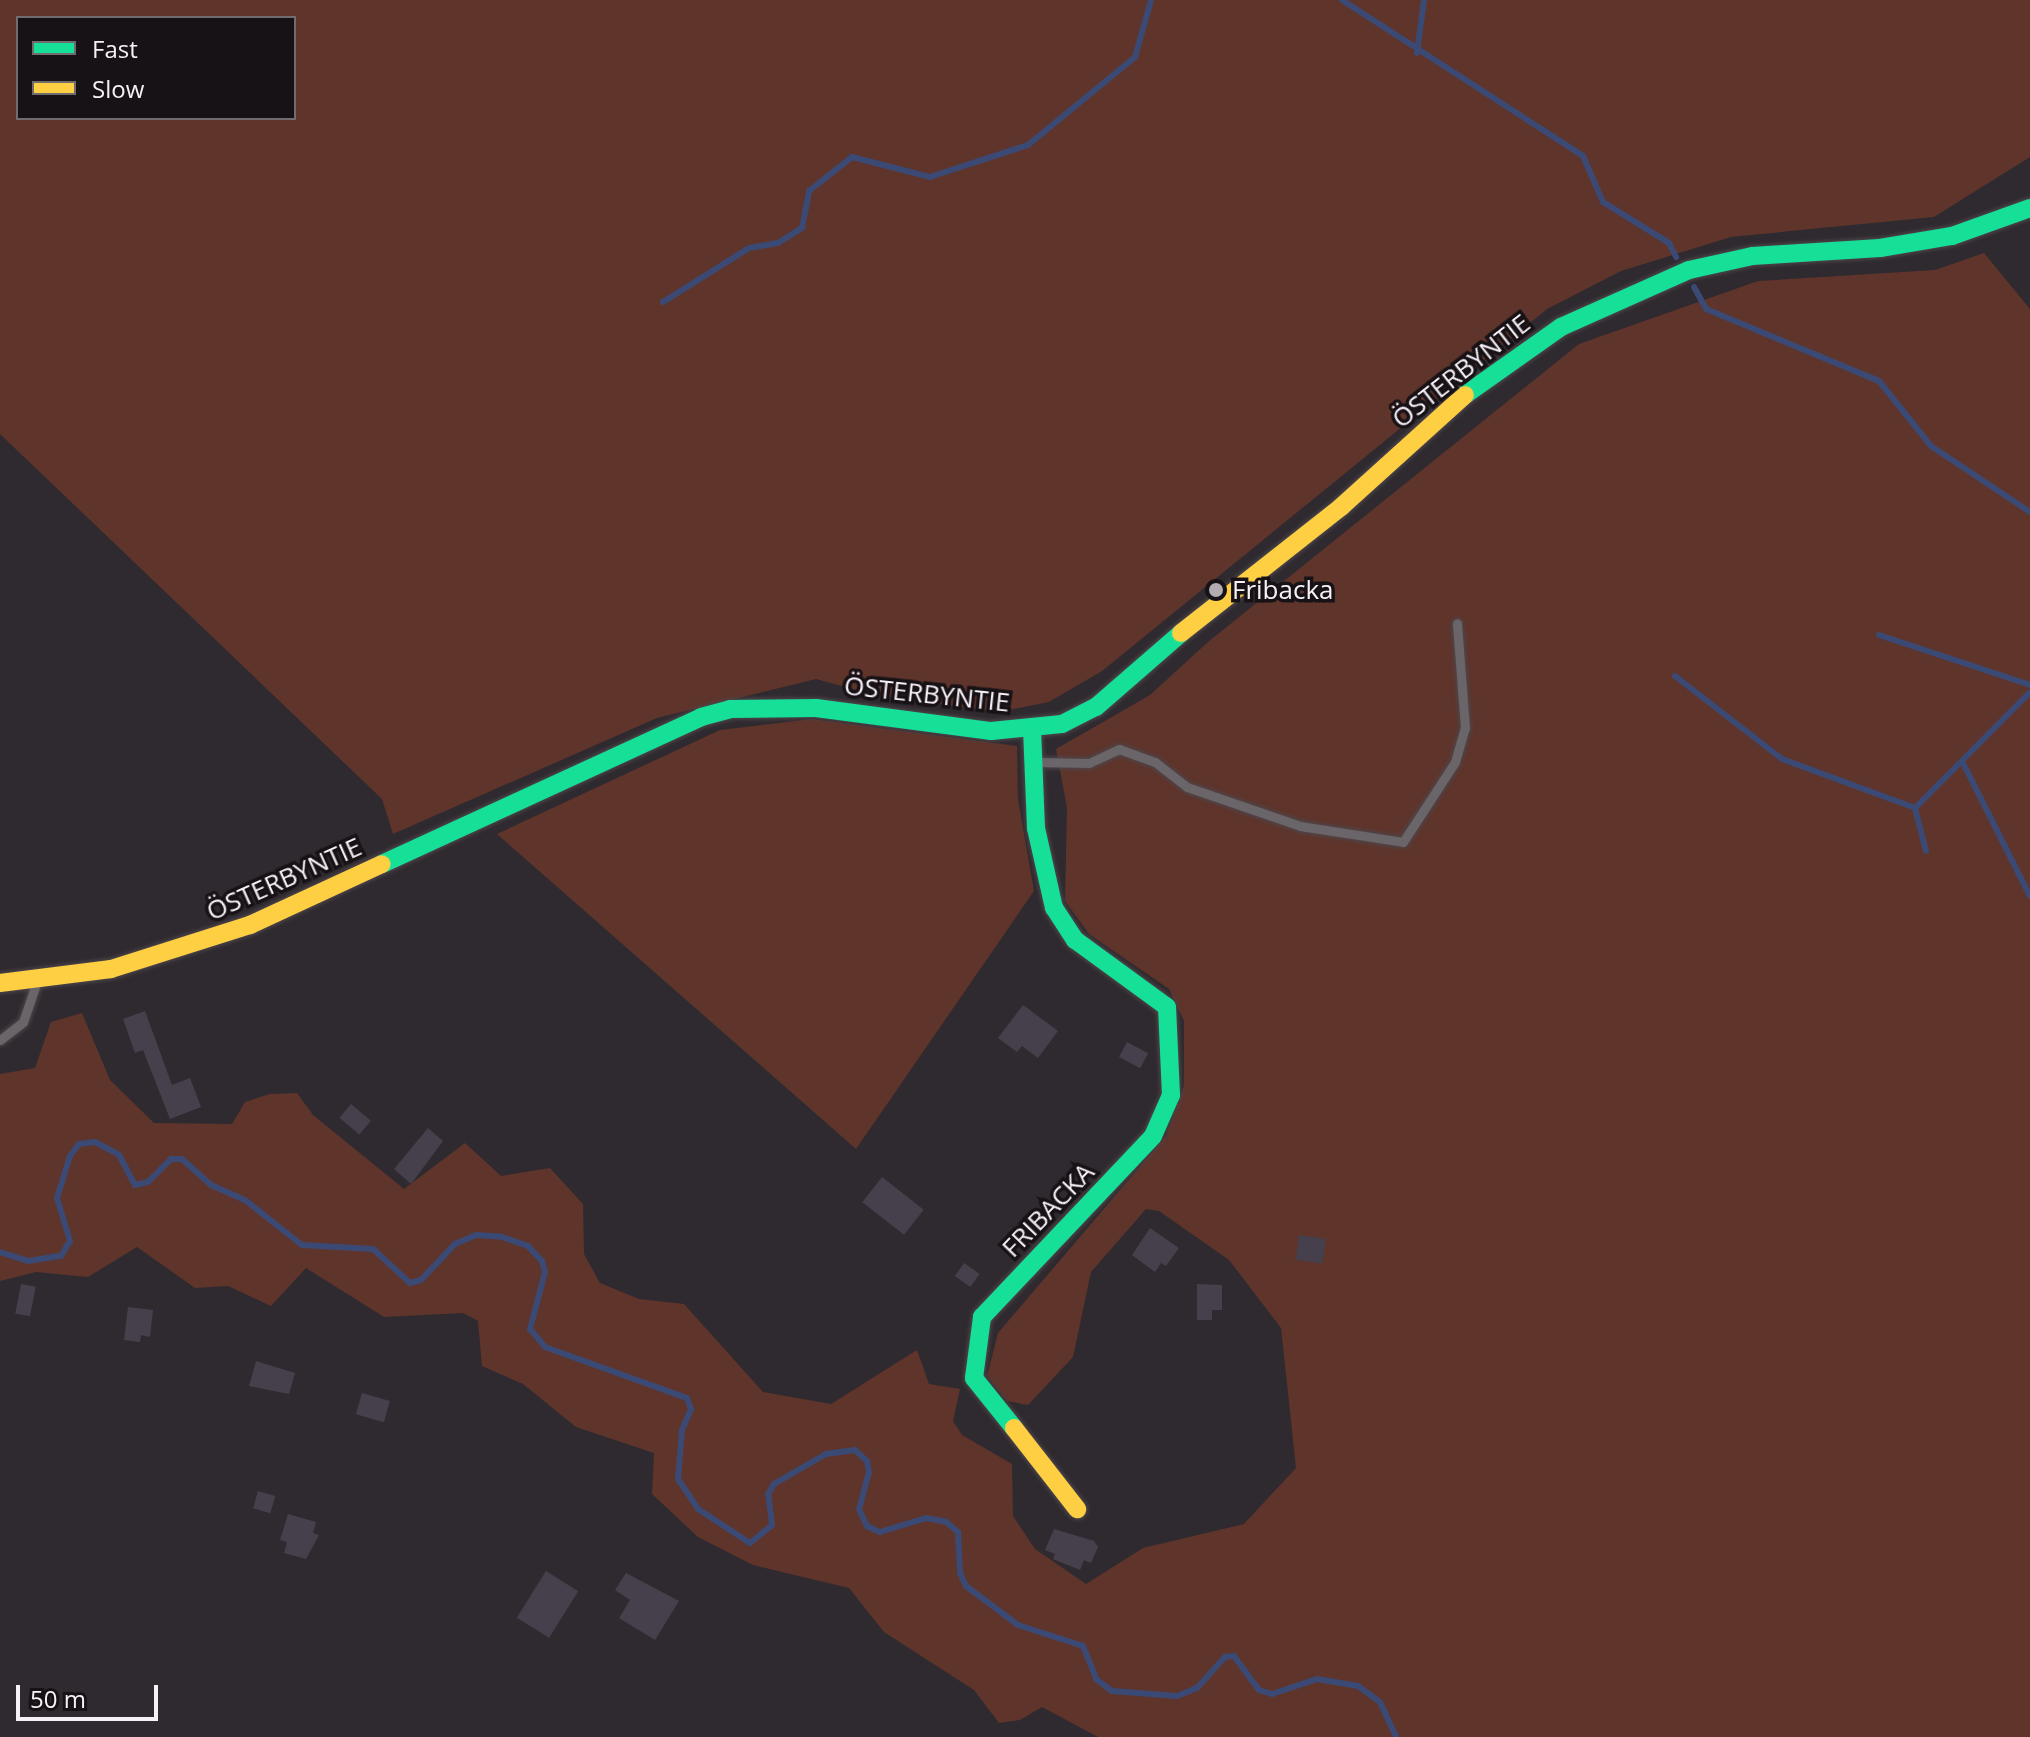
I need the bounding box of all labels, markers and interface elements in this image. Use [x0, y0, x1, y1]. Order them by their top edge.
legend [16, 16, 296, 120]
text: Fast [92, 32, 138, 65]
text: Slow [92, 72, 144, 105]
street label: ÖSTERBYNTIE [1386, 308, 1536, 434]
place label: Fribacka [1232, 574, 1334, 606]
marker: Fribacka [1207, 581, 1225, 599]
street label: ÖSTERBYNTIE [843, 670, 1011, 718]
street label: ÖSTERBYNTIE [202, 831, 366, 927]
street label: FRIBACKA [996, 1156, 1100, 1264]
scale bar [20, 1669, 162, 1719]
text: 50 m [30, 1682, 86, 1715]

